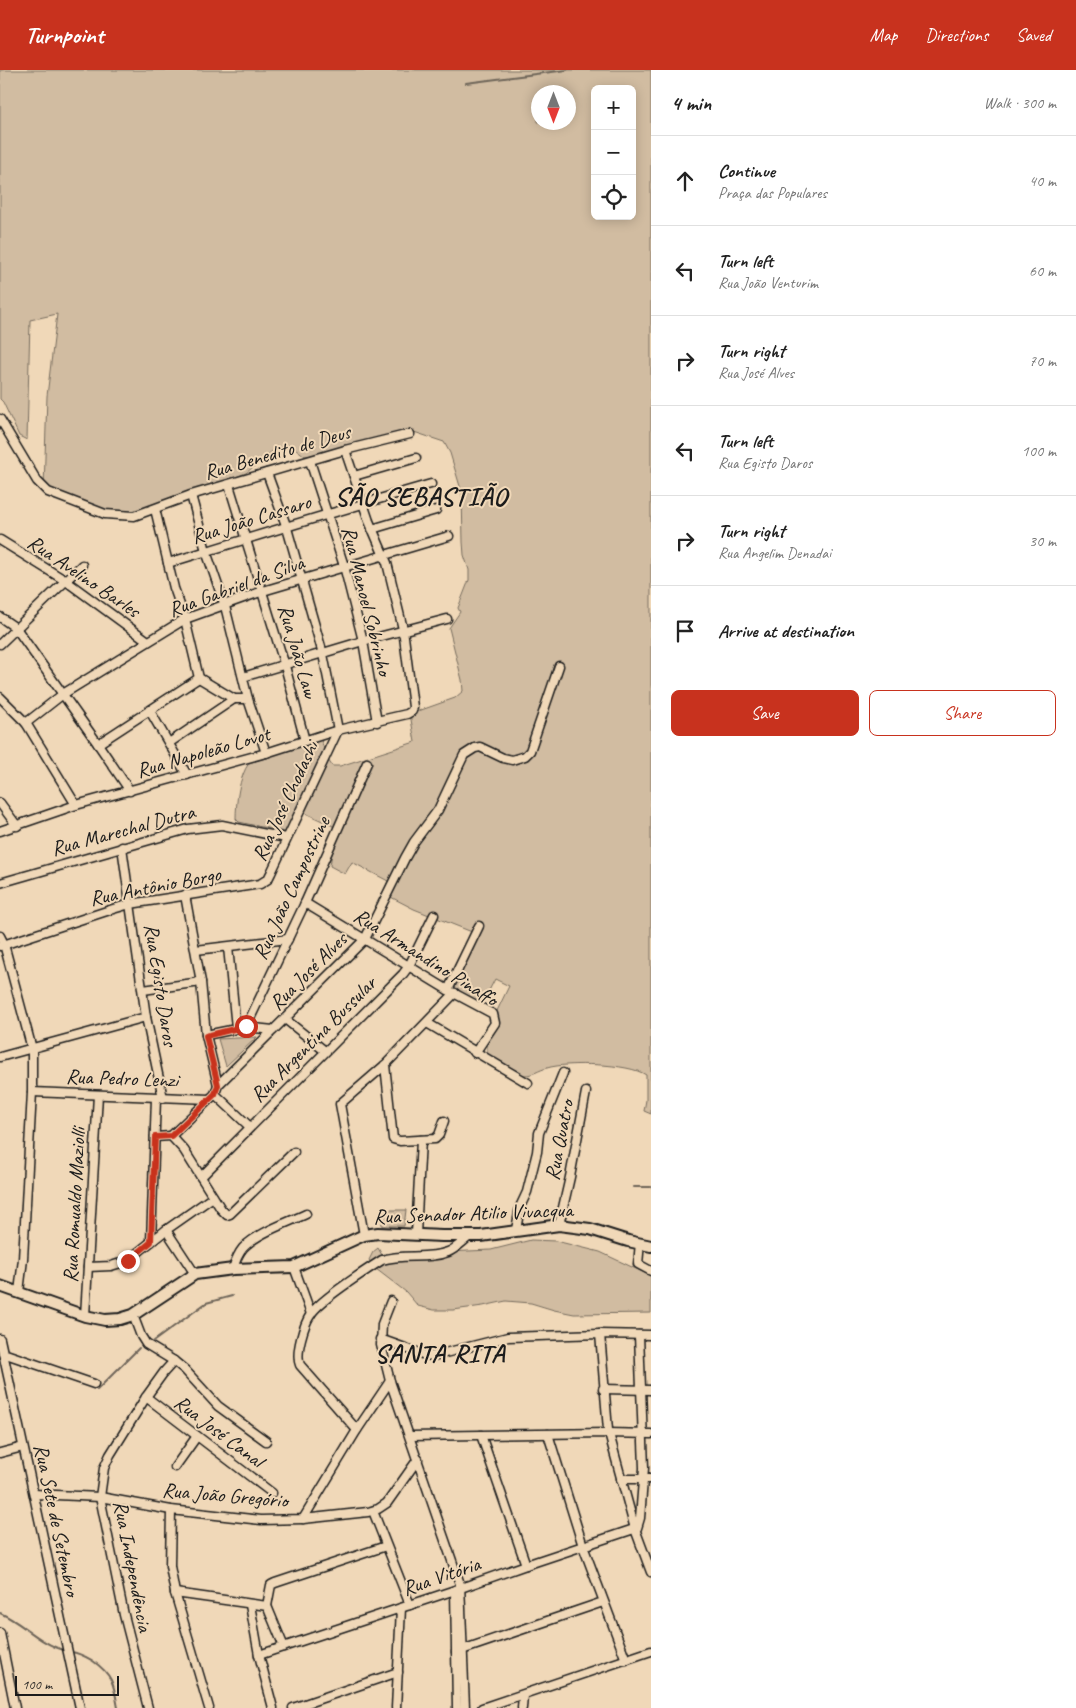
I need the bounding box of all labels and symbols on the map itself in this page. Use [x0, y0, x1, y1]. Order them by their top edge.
north arrow [531, 85, 576, 130]
street label: Rua Benedito de Deus [201, 418, 355, 485]
district label: SÃO SEBASTIÃO [335, 480, 510, 513]
street label: Rua João Cassaro [188, 488, 315, 550]
street label: Rua Manoel Sobrinho [336, 524, 399, 681]
street label: Rua Avelino Barles [23, 529, 147, 624]
street label: Rua Gabriel da Silva [165, 549, 309, 623]
street label: Rua João Law [272, 601, 324, 703]
street label: Rua Napoleão Lovot [133, 720, 275, 783]
street label: Rua José Chodashi [246, 734, 325, 865]
street label: Rua Marechal Dutra [48, 798, 199, 862]
street label: Rua João Campostrine [247, 811, 336, 964]
street label: Rua Antônio Borgo [87, 860, 224, 911]
street label: Rua Armandino Pinaffo [349, 902, 505, 1013]
street label: Rua Egisto Daros [138, 922, 184, 1050]
street label: Rua José Alves [264, 925, 354, 1015]
street label: Rua Argentina Bussular [244, 969, 383, 1108]
route start [235, 1015, 258, 1038]
street label: Rua Pedro Lenzi [65, 1063, 182, 1093]
street label: Rua Quatro [539, 1095, 580, 1182]
street label: Rua Romualdo Maziolli [57, 1124, 91, 1283]
street label: Rua Senador Atilio Vivacqua [373, 1196, 575, 1229]
route end [117, 1250, 140, 1273]
district label: SANTA RITA [375, 1337, 506, 1370]
street label: Rua José Canal [169, 1389, 272, 1475]
street label: Rua Sete de Setembro [28, 1442, 86, 1601]
street label: Rua João Gregório [161, 1477, 291, 1514]
street label: Rua Independência [108, 1498, 159, 1635]
street label: Rua Vitória [399, 1550, 485, 1601]
scale bar [15, 1673, 119, 1696]

